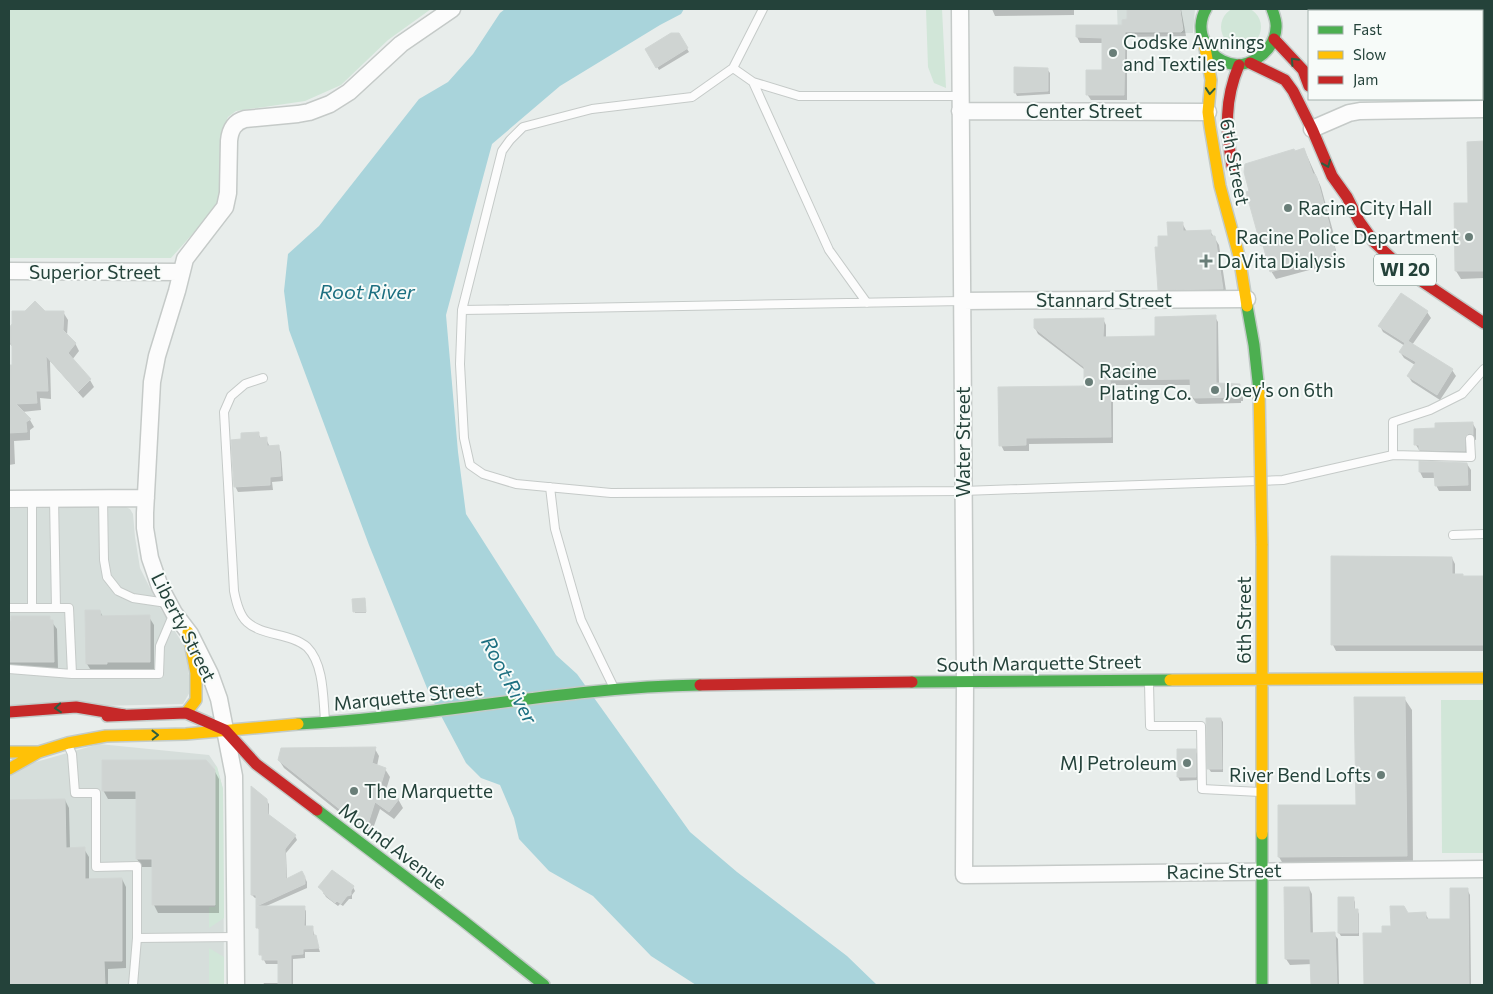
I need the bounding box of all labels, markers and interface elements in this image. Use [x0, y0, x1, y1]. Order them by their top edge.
legend [1308, 10, 1483, 100]
text: Fast [1353, 20, 1382, 38]
place label: Godske Awnings and Textiles [1123, 30, 1265, 75]
text: Slow [1353, 45, 1386, 63]
marker: Godske Awnings and Textiles [1107, 47, 1119, 59]
one-way arrow [1291, 58, 1300, 67]
text: Jam [1353, 70, 1378, 88]
one-way arrow [1205, 87, 1216, 95]
street label: Center Street [1026, 99, 1142, 122]
street label: 6th Street [1216, 117, 1255, 207]
one-way arrow [1321, 159, 1331, 168]
place label: Racine City Hall [1298, 196, 1432, 219]
marker: Racine City Hall [1282, 202, 1294, 214]
place label: Racine Police Department [1236, 225, 1459, 248]
marker: Racine Police Department [1463, 231, 1475, 243]
place label: DaVita Dialysis [1217, 249, 1346, 272]
marker: DaVita Dialysis [1199, 254, 1213, 268]
road number: WI 20 [1374, 254, 1436, 286]
street label: Superior Street [29, 260, 161, 283]
water label: Root River [319, 279, 416, 303]
street label: Stannard Street [1036, 288, 1172, 311]
place label: Racine Plating Co. [1099, 359, 1192, 404]
marker: Racine Plating Co. [1083, 376, 1095, 388]
place label: Joey's on 6th [1225, 378, 1334, 401]
marker: Joey's on 6th [1209, 384, 1221, 396]
street label: Water Street [951, 386, 974, 497]
street label: Liberty Street [147, 568, 222, 685]
street label: 6th Street [1232, 576, 1255, 664]
water label: Root River [477, 632, 543, 728]
street label: South Marquette Street [936, 649, 1142, 676]
street label: Marquette Street [332, 676, 484, 715]
one-way arrow [54, 703, 62, 714]
one-way arrow [151, 730, 159, 740]
place label: MJ Petroleum [1060, 751, 1177, 774]
marker: MJ Petroleum [1181, 757, 1193, 769]
place label: River Bend Lofts [1229, 763, 1371, 786]
marker: River Bend Lofts [1375, 769, 1387, 781]
place label: The Marquette [364, 779, 493, 802]
marker: The Marquette [348, 785, 360, 797]
street label: Mound Avenue [335, 798, 452, 894]
street label: Racine Street [1166, 858, 1282, 883]

